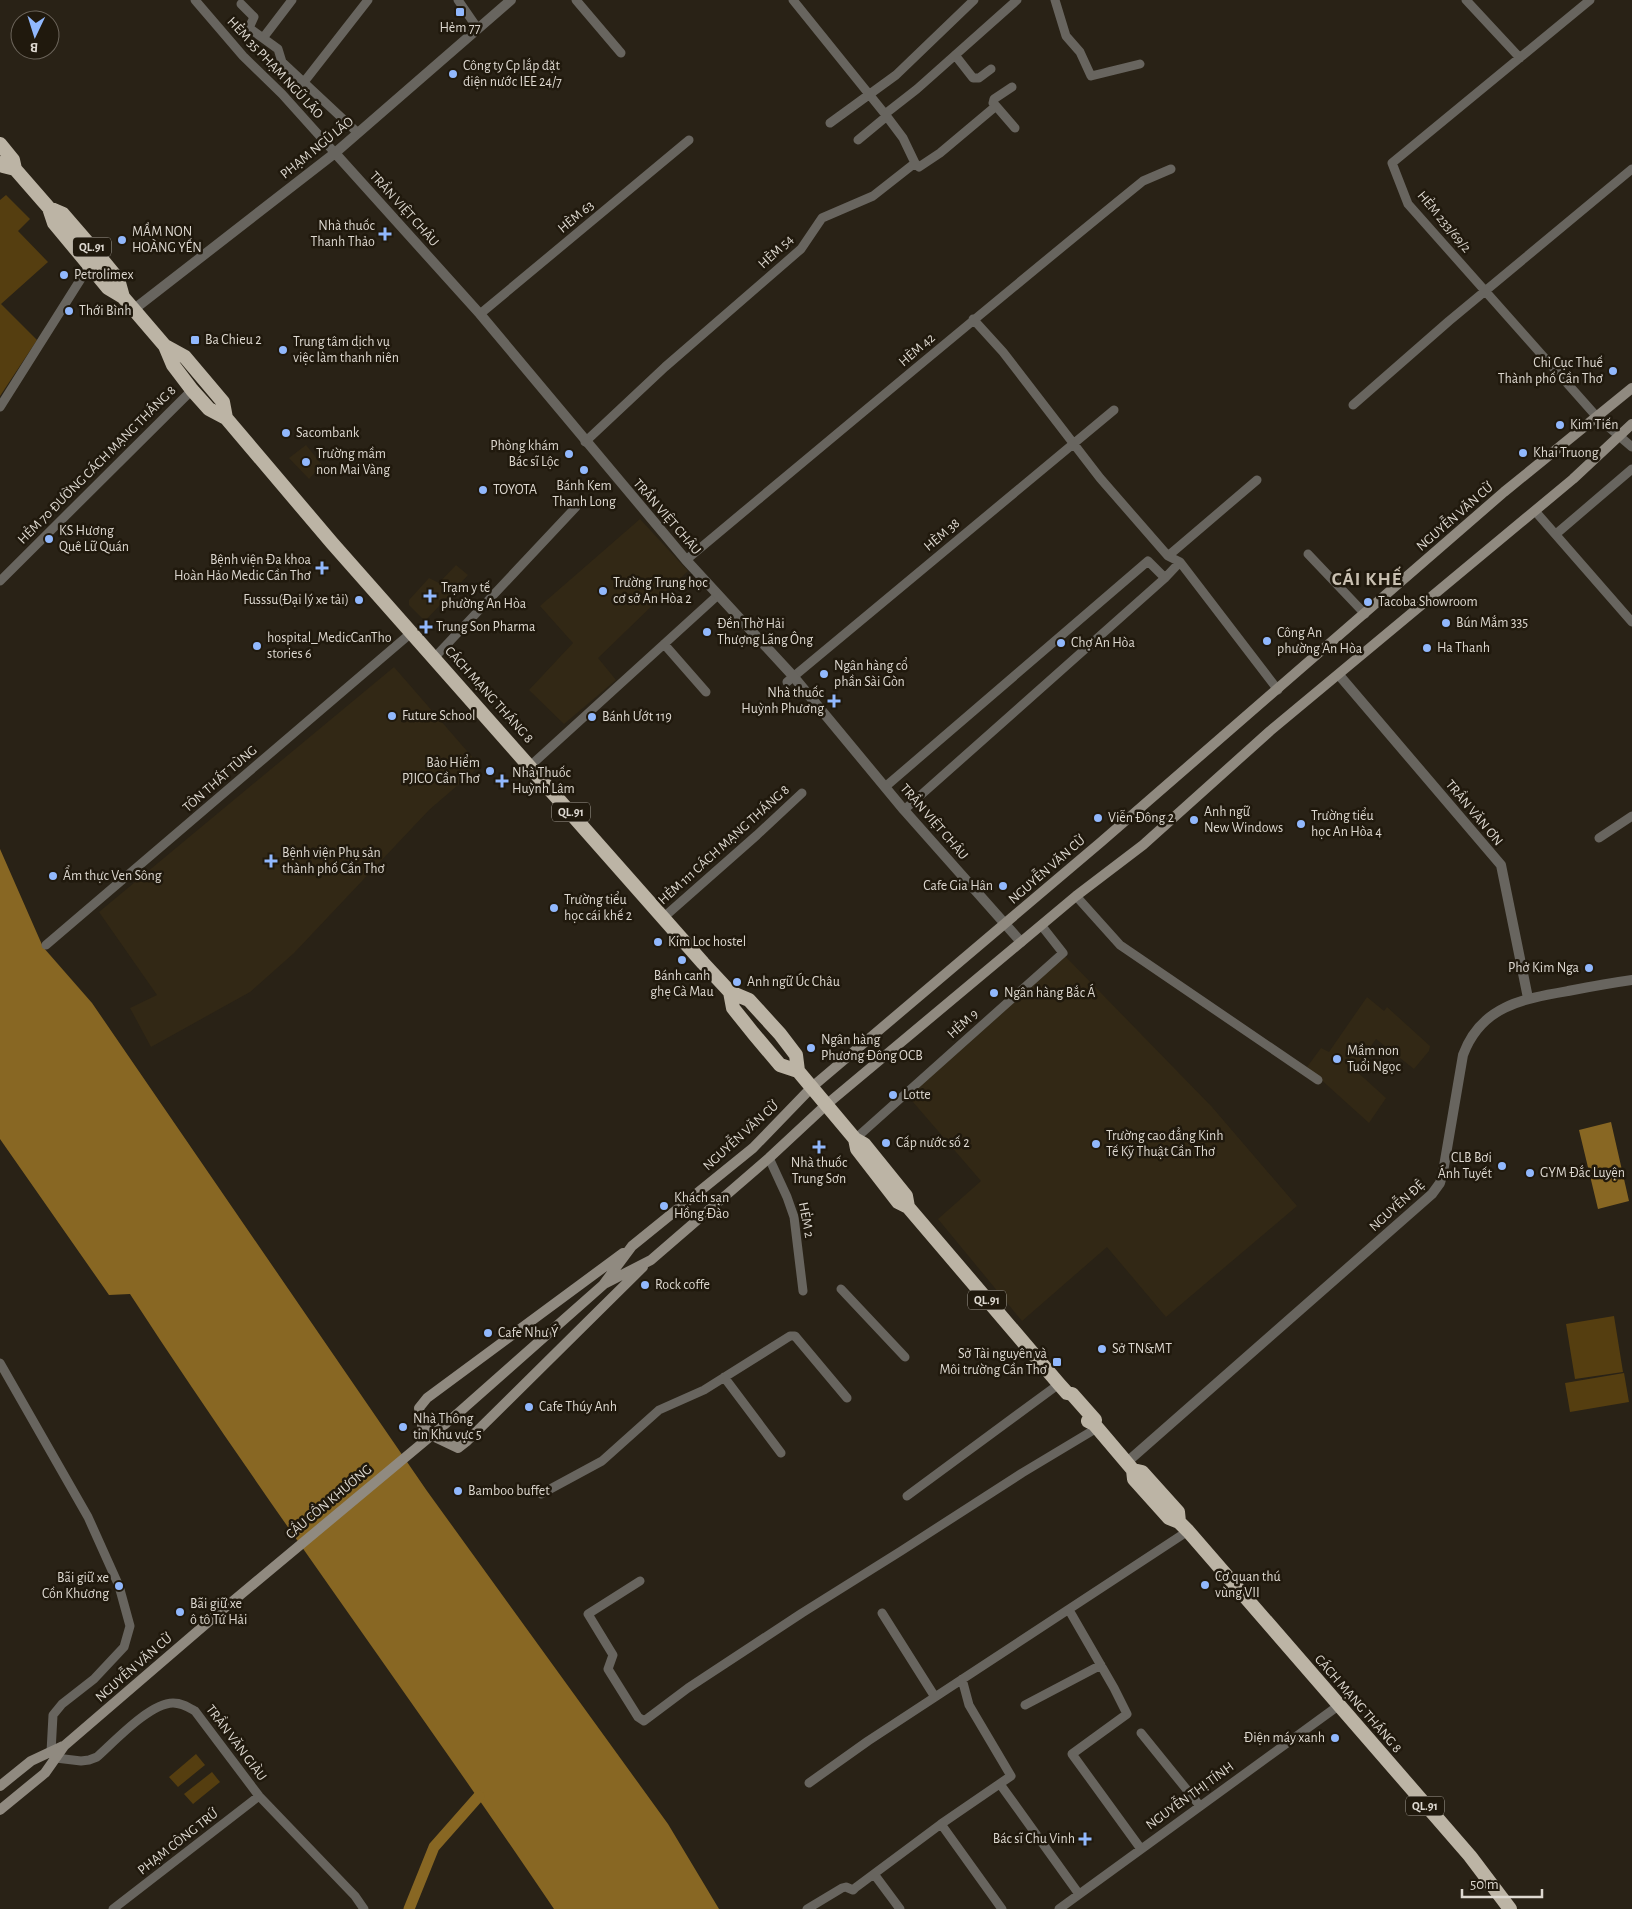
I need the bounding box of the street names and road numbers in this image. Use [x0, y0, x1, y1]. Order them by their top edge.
street label: HẺM 35 PHẠM NGŨ LÃO [224, 13, 327, 122]
street label: PHẠM NGŨ LÃO [276, 113, 356, 182]
street label: TRẦN VIỆT CHÂU [367, 166, 444, 249]
street label: HẺM 233/69/2 [1414, 187, 1475, 255]
street label: HÈM 63 [553, 196, 597, 236]
street label: HÈM 54 [754, 230, 796, 272]
road number: QL.91 [73, 238, 111, 256]
street label: HÈM 42 [894, 328, 938, 369]
street label: HẺM 70 ĐƯỜNG CÁCH MẠNG THÁNG 8 [13, 381, 179, 547]
street label: TRẦN VIỆT CHÂU [630, 474, 707, 558]
street label: NGUYỄN VĂN CỪ [1411, 477, 1496, 554]
street label: HÈM 38 [919, 514, 963, 554]
street label: CÁCH MẠNG THÁNG 8 [442, 642, 538, 746]
street label: TÔN THẤT TÙNG [178, 740, 260, 815]
street label: TRẦN VĂN ƠN [1443, 775, 1508, 848]
street label: TRẦN VIỆT CHÂU [897, 779, 974, 863]
street label: HẺM 111 CÁCH MẠNG THÁNG 8 [654, 780, 792, 907]
road number: QL.91 [552, 802, 590, 822]
street label: NGUYỄN VĂN CỪ [1003, 830, 1088, 907]
street label: HẺM 9 [944, 1005, 981, 1041]
street label: NGUYỄN VĂN CỪ [698, 1096, 782, 1173]
street label: NGUYỄN ĐỆ [1364, 1175, 1427, 1234]
street label: HẺM 2 [796, 1201, 818, 1239]
road number: QL.91 [968, 1290, 1006, 1310]
street label: CẦU CỒN KHƯƠNG [281, 1459, 375, 1542]
street label: NGUYỄN VĂN CỪ [90, 1628, 175, 1705]
street label: CÁCH MẠNG THÁNG 8 [1312, 1650, 1406, 1756]
street label: TRẦN VĂN GIÀU [203, 1700, 272, 1784]
street label: NGUYỄN THỊ TÍNH [1141, 1756, 1236, 1832]
road number: QL.91 [1406, 1796, 1444, 1815]
street label: PHẠM CÔNG TRỨ [133, 1804, 221, 1878]

